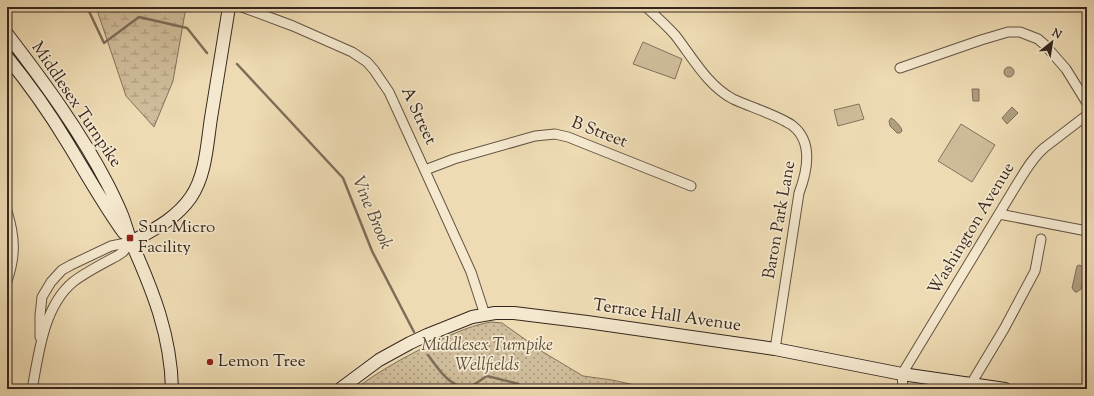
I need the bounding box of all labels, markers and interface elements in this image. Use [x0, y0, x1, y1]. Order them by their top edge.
north arrow [1032, 22, 1072, 62]
text: N [1048, 25, 1064, 43]
street label: Middlesex Turnpike [25, 37, 127, 173]
street label: A Street [394, 83, 442, 149]
street label: B Street [568, 111, 631, 155]
street label: Washington Avenue [923, 158, 1021, 300]
street label: Baron Park Lane [758, 159, 802, 281]
water label: Vine Brook [344, 172, 398, 254]
place label: Sun Micro Facility [138, 216, 215, 260]
marker: Sun Micro Facility [125, 233, 135, 243]
street label: Terrace Hall Avenue [591, 294, 743, 338]
park label: Middlesex Turnpike Wellfields [421, 334, 553, 378]
place label: Lemon Tree [218, 350, 306, 374]
marker: Lemon Tree [205, 357, 215, 367]

